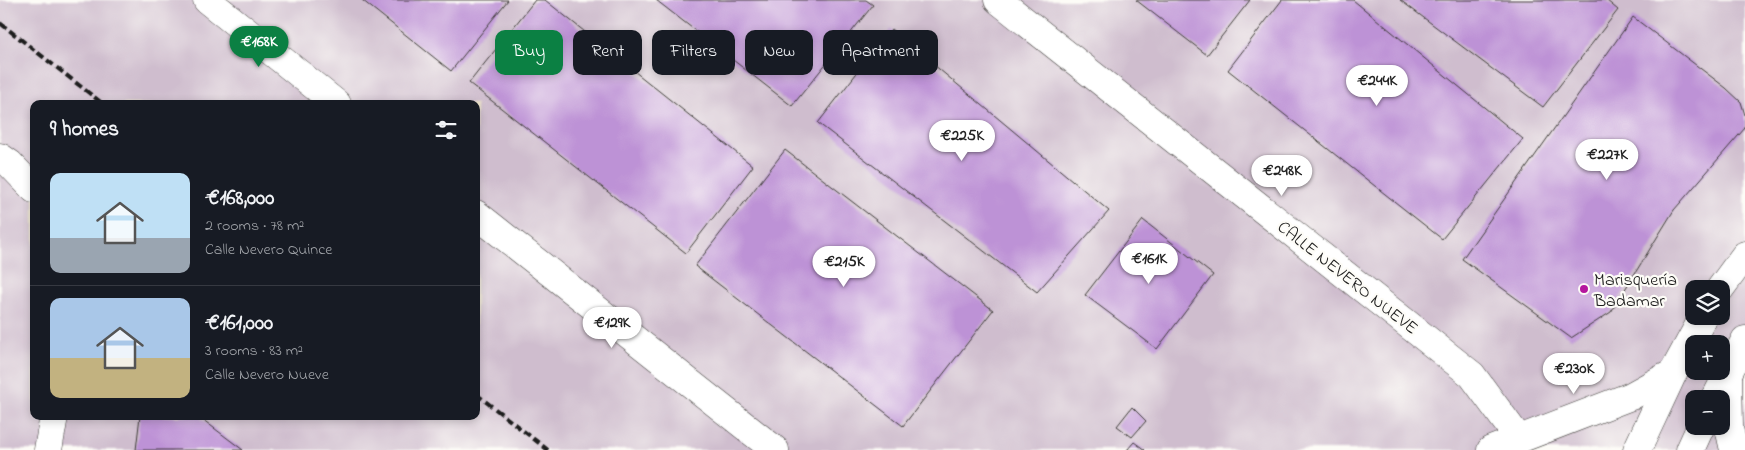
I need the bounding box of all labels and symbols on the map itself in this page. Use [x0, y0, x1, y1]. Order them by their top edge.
pin: €168K [224, 26, 294, 68]
pin: €244K [1342, 64, 1412, 107]
pin: €225K [927, 120, 997, 162]
pin: €227K [1572, 138, 1642, 181]
pin: €248K [1247, 154, 1317, 197]
street label: CALLE NEVERO NUEVE [1271, 215, 1423, 342]
pin: €161K [1114, 242, 1184, 285]
pin: €215K [809, 246, 879, 288]
place label: Marisquería Badamar [1593, 268, 1677, 315]
marker: Marisquería Badamar [1578, 283, 1590, 295]
pin: €129K [577, 306, 647, 349]
pin: €230K [1539, 352, 1609, 395]

